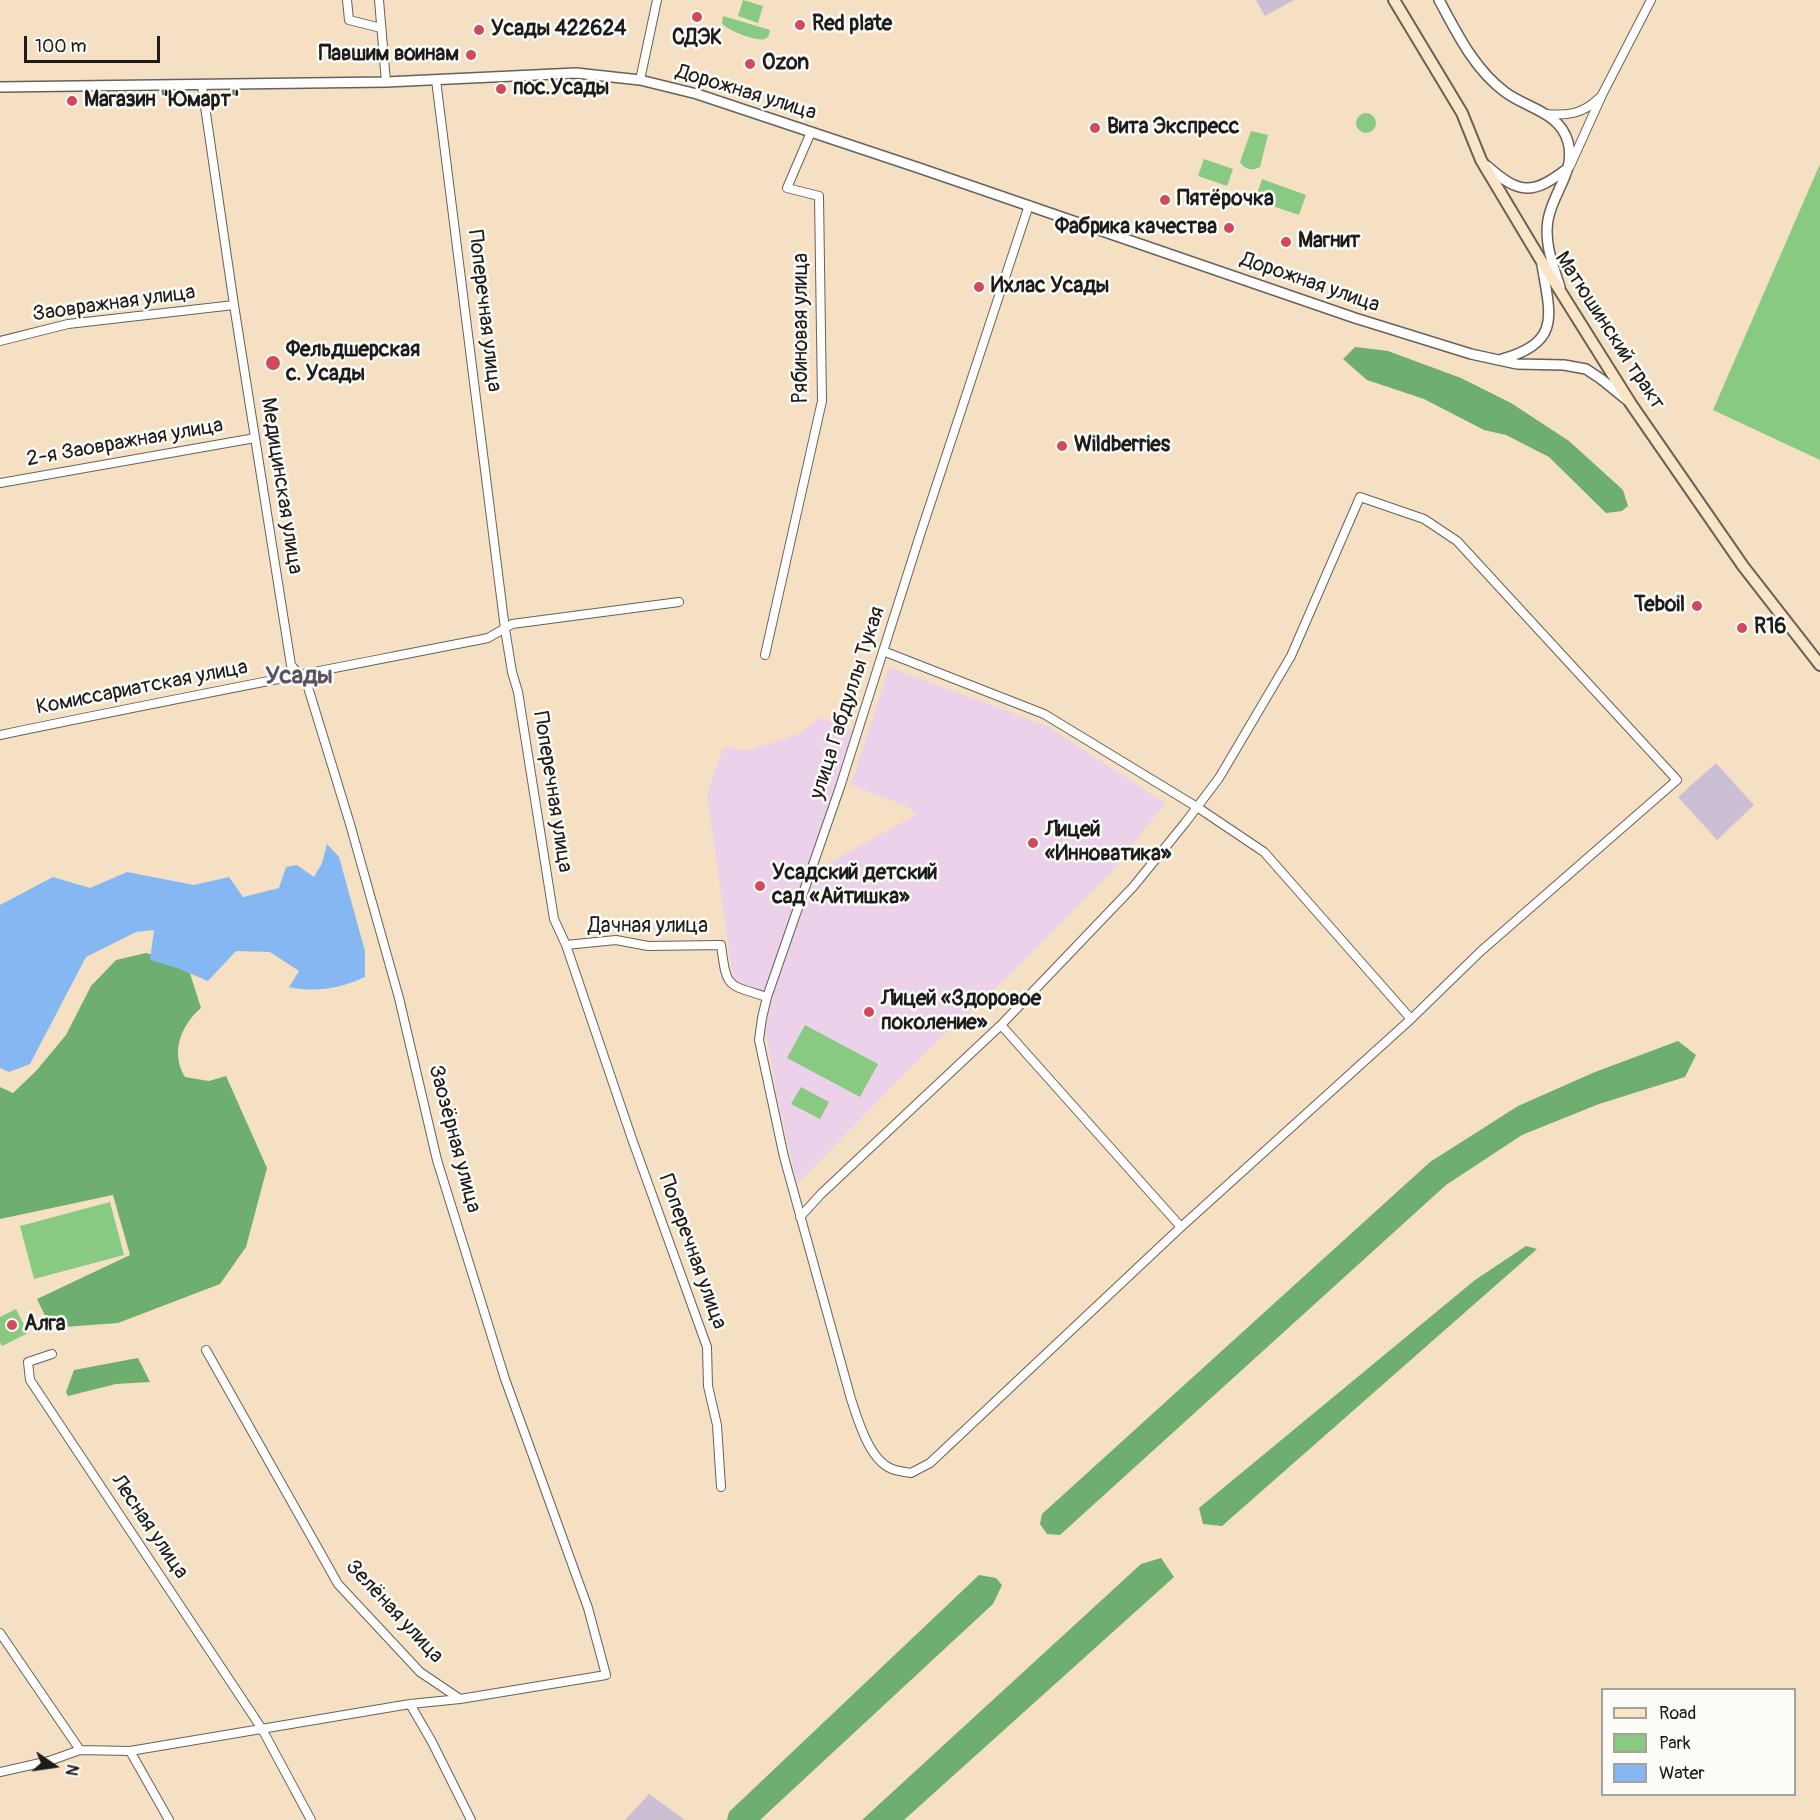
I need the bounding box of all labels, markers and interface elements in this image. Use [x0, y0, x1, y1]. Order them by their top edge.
marker: СДЭК [690, 10, 704, 24]
place label: Red plate [812, 12, 892, 38]
place label: Усады 422624 [491, 17, 626, 43]
marker: Red plate [793, 18, 807, 32]
marker: Усады 422624 [472, 23, 486, 37]
scale bar [27, 24, 164, 62]
place label: СДЭК [672, 26, 722, 52]
text: 100 m [35, 35, 87, 58]
place label: Павшим воинам [319, 42, 459, 68]
marker: Павшим воинам [464, 48, 478, 62]
place label: Ozon [762, 51, 809, 77]
marker: Ozon [743, 57, 757, 71]
street label: Дорожная улица [673, 60, 819, 126]
place label: пос.Усады [513, 76, 609, 102]
marker: пос.Усады [494, 82, 508, 96]
place label: Магазин "Юмарт" [84, 88, 239, 114]
marker: Магазин "Юмарт" [65, 94, 79, 108]
place label: Вита Экспресс [1107, 115, 1239, 141]
marker: Вита Экспресс [1088, 121, 1102, 135]
place label: Пятёрочка [1177, 187, 1274, 213]
marker: Пятёрочка [1158, 193, 1172, 207]
place label: Фабрика качества [1055, 215, 1217, 241]
marker: Фабрика качества [1222, 221, 1236, 235]
street label: Поперечная улица [462, 229, 506, 393]
place label: Магнит [1298, 229, 1360, 255]
marker: Магнит [1279, 235, 1293, 249]
street label: Дорожная улица [1237, 247, 1383, 319]
street label: Матюшинский тракт [1548, 247, 1670, 415]
street label: Рябиновая улица [789, 253, 815, 403]
place label: Ихлас Усады [991, 274, 1109, 300]
street label: Заовражная улица [31, 280, 197, 328]
marker: Ихлас Усады [972, 280, 986, 294]
place label: Фельдшерская с. Усады [286, 338, 420, 388]
marker: Фельдшерская с. Усады [264, 354, 282, 372]
street label: Медицинская улица [255, 396, 307, 576]
street label: 2-я Заовражная улица [25, 413, 225, 473]
place label: Wildberries [1074, 433, 1170, 459]
marker: Wildberries [1055, 439, 1069, 453]
place label: Teboil [1634, 593, 1685, 619]
marker: Teboil [1690, 599, 1704, 613]
street label: улица Габдуллы Тукая [805, 604, 891, 802]
place label: R16 [1754, 615, 1787, 641]
marker: R16 [1735, 621, 1749, 635]
street label: Комиссариатская улица [34, 655, 250, 721]
district label: Усады [265, 663, 333, 691]
street label: Поперечная улица [527, 710, 577, 874]
place label: Лицей «Инноватика» [1045, 818, 1171, 868]
marker: Лицей «Инноватика» [1026, 836, 1040, 850]
place label: Усадский детский сад «Айтишка» [772, 861, 938, 911]
marker: Усадский детский сад «Айтишка» [753, 879, 767, 893]
street label: Дачная улица [588, 914, 708, 940]
place label: Лицей «Здоровое поколение» [881, 987, 1041, 1037]
marker: Лицей «Здоровое поколение» [862, 1005, 876, 1019]
street label: Заозёрная улица [422, 1062, 486, 1216]
street label: Поперечная улица [652, 1171, 732, 1333]
place label: Алга [24, 1312, 66, 1338]
marker: Алга [5, 1318, 19, 1332]
street label: Лесная улица [105, 1470, 193, 1584]
street label: Зелёная улица [340, 1555, 448, 1669]
legend [1601, 1688, 1796, 1796]
text: Road [1659, 1702, 1696, 1725]
text: Park [1659, 1732, 1691, 1755]
north arrow [24, 1736, 84, 1796]
text: Water [1659, 1762, 1705, 1785]
text: N [61, 1763, 83, 1778]

